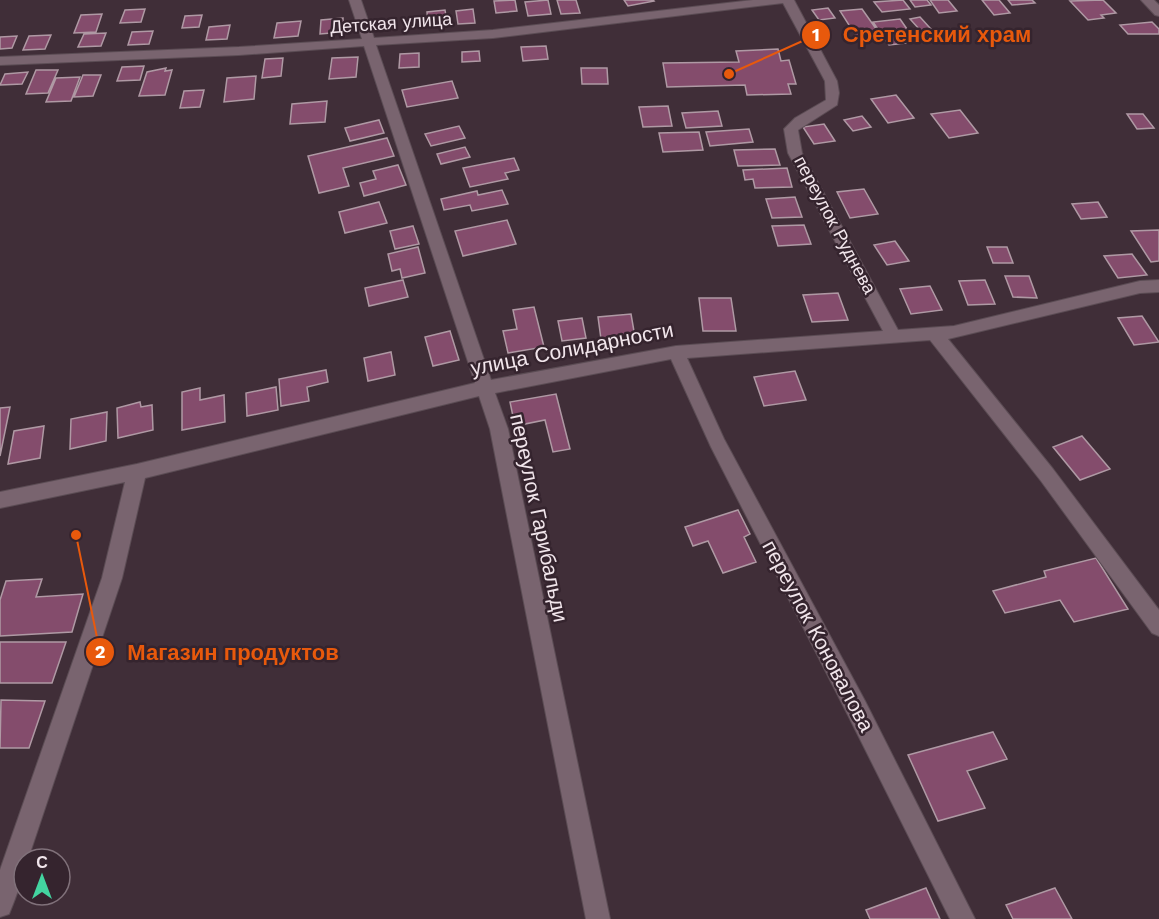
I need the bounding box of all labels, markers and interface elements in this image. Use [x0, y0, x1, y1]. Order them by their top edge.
street label: Детская улица [329, 8, 454, 37]
callout: Сретенский храм [801, 15, 1043, 55]
text: Сретенский храм [843, 22, 1031, 47]
text: 1 [812, 24, 820, 45]
street label: переулок Руднева [790, 152, 881, 298]
street label: улица Солидарности [468, 317, 675, 380]
street label: переулок Гарибальди [505, 411, 574, 624]
street label: переулок Коновалова [757, 536, 880, 736]
callout: Магазин продуктов [85, 632, 351, 672]
text: Магазин продуктов [127, 640, 339, 665]
text: 2 [95, 641, 105, 662]
north arrow [12, 847, 72, 907]
text: С [36, 853, 48, 872]

